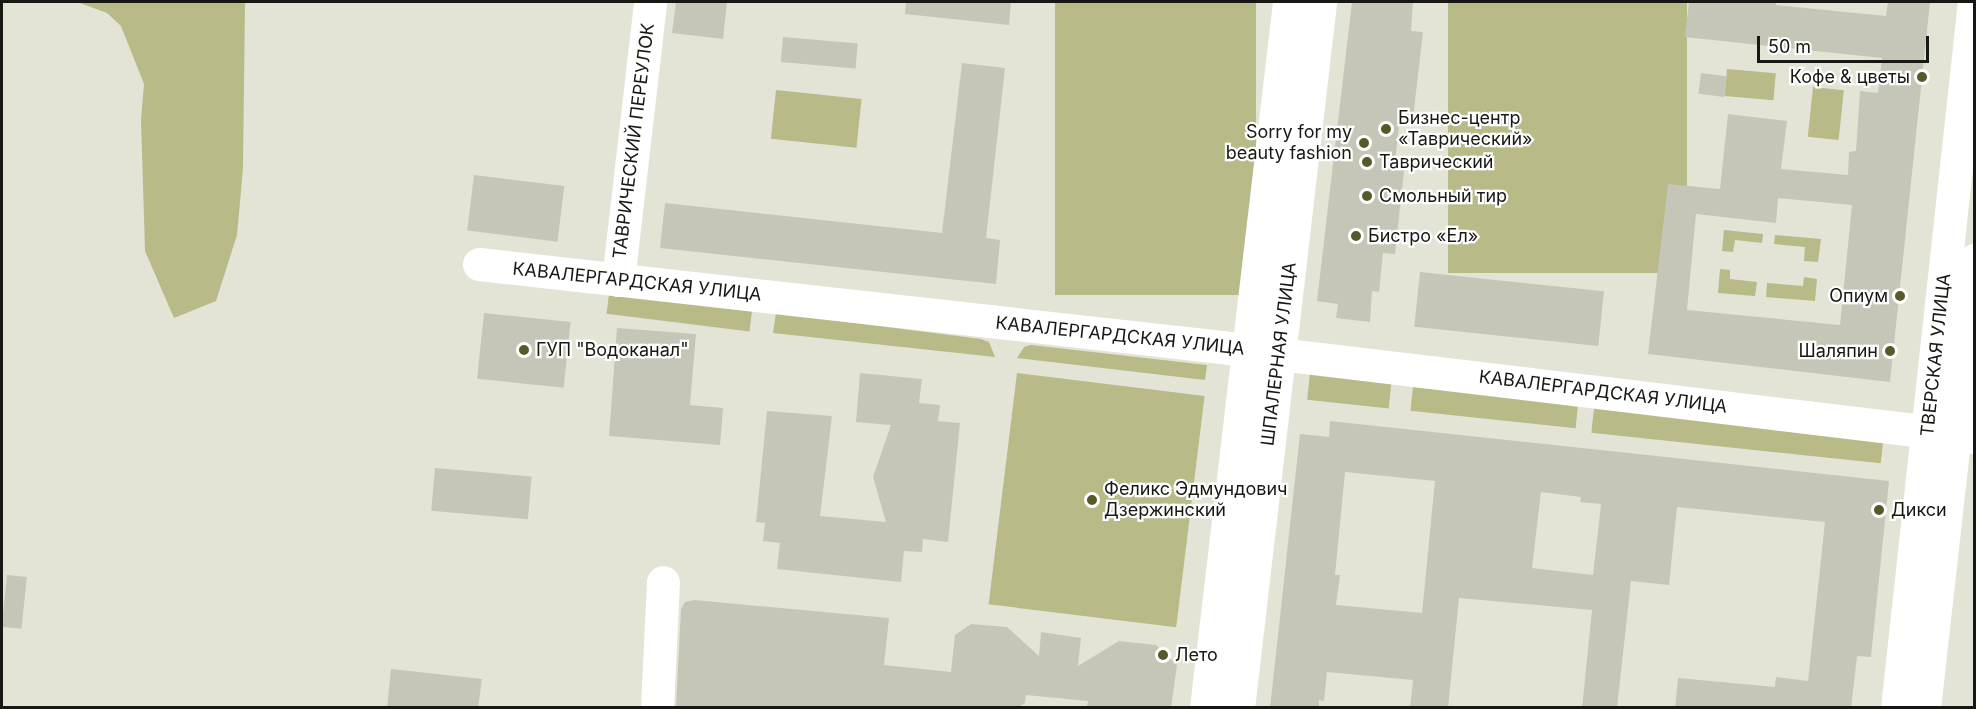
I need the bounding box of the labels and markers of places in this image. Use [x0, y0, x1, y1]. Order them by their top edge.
place label: Кофе & цветы [1790, 66, 1910, 88]
marker: Кофе & цветы [1915, 70, 1929, 84]
place label: Бизнес-центр «Таврический» [1398, 108, 1533, 150]
place label: Sorry for my beauty fashion [1226, 122, 1352, 164]
marker: Бизнес-центр «Таврический» [1379, 122, 1393, 136]
marker: Sorry for my beauty fashion [1357, 136, 1371, 150]
place label: Таврический [1379, 151, 1493, 173]
marker: Таврический [1360, 155, 1374, 169]
place label: Смольный тир [1379, 185, 1507, 207]
marker: Смольный тир [1360, 189, 1374, 203]
place label: Бистро «Ел» [1368, 225, 1478, 247]
marker: Бистро «Ел» [1349, 229, 1363, 243]
place label: Опиум [1829, 285, 1888, 307]
marker: Опиум [1893, 289, 1907, 303]
place label: ГУП "Водоканал" [536, 339, 689, 361]
place label: Шаляпин [1798, 340, 1878, 362]
marker: ГУП "Водоканал" [517, 343, 531, 357]
marker: Шаляпин [1883, 344, 1897, 358]
place label: Феликс Эдмундович Дзержинский [1104, 479, 1287, 522]
marker: Феликс Эдмундович Дзержинский [1085, 493, 1099, 507]
place label: Дикси [1891, 499, 1947, 521]
marker: Дикси [1872, 503, 1886, 517]
place label: Лето [1175, 644, 1218, 666]
marker: Лето [1156, 648, 1170, 662]

